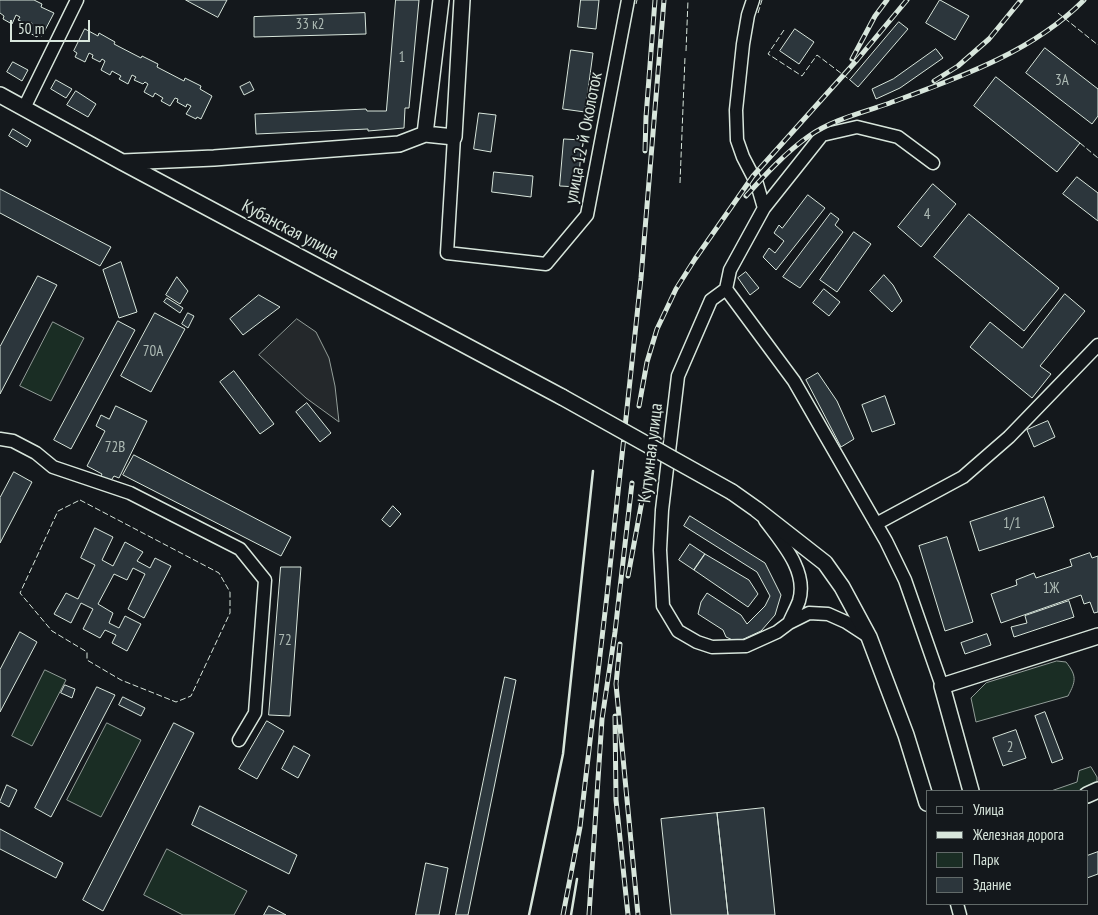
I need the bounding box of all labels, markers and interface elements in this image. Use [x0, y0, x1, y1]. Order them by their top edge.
scale bar [12, 10, 92, 42]
house number: 33 к2 [295, 16, 325, 34]
text: 50 m [18, 19, 44, 38]
house number: 1 [399, 49, 405, 67]
street label: улица 12-й Околоток [561, 70, 607, 206]
house number: 3А [1055, 72, 1069, 90]
street label: Кубанская улица [238, 195, 342, 265]
house number: 4 [924, 206, 930, 224]
house number: 70А [143, 343, 163, 361]
street label: Кутумная улица [634, 402, 668, 504]
house number: 72В [105, 439, 125, 457]
house number: 1/1 [1003, 515, 1021, 533]
house number: 1Ж [1043, 580, 1059, 598]
house number: 72 [278, 632, 292, 650]
house number: 2 [1007, 739, 1013, 757]
legend [926, 790, 1088, 905]
text: Улица [973, 800, 1004, 819]
text: Железная дорога [973, 825, 1064, 844]
text: Парк [973, 850, 999, 869]
text: Здание [973, 875, 1011, 894]

